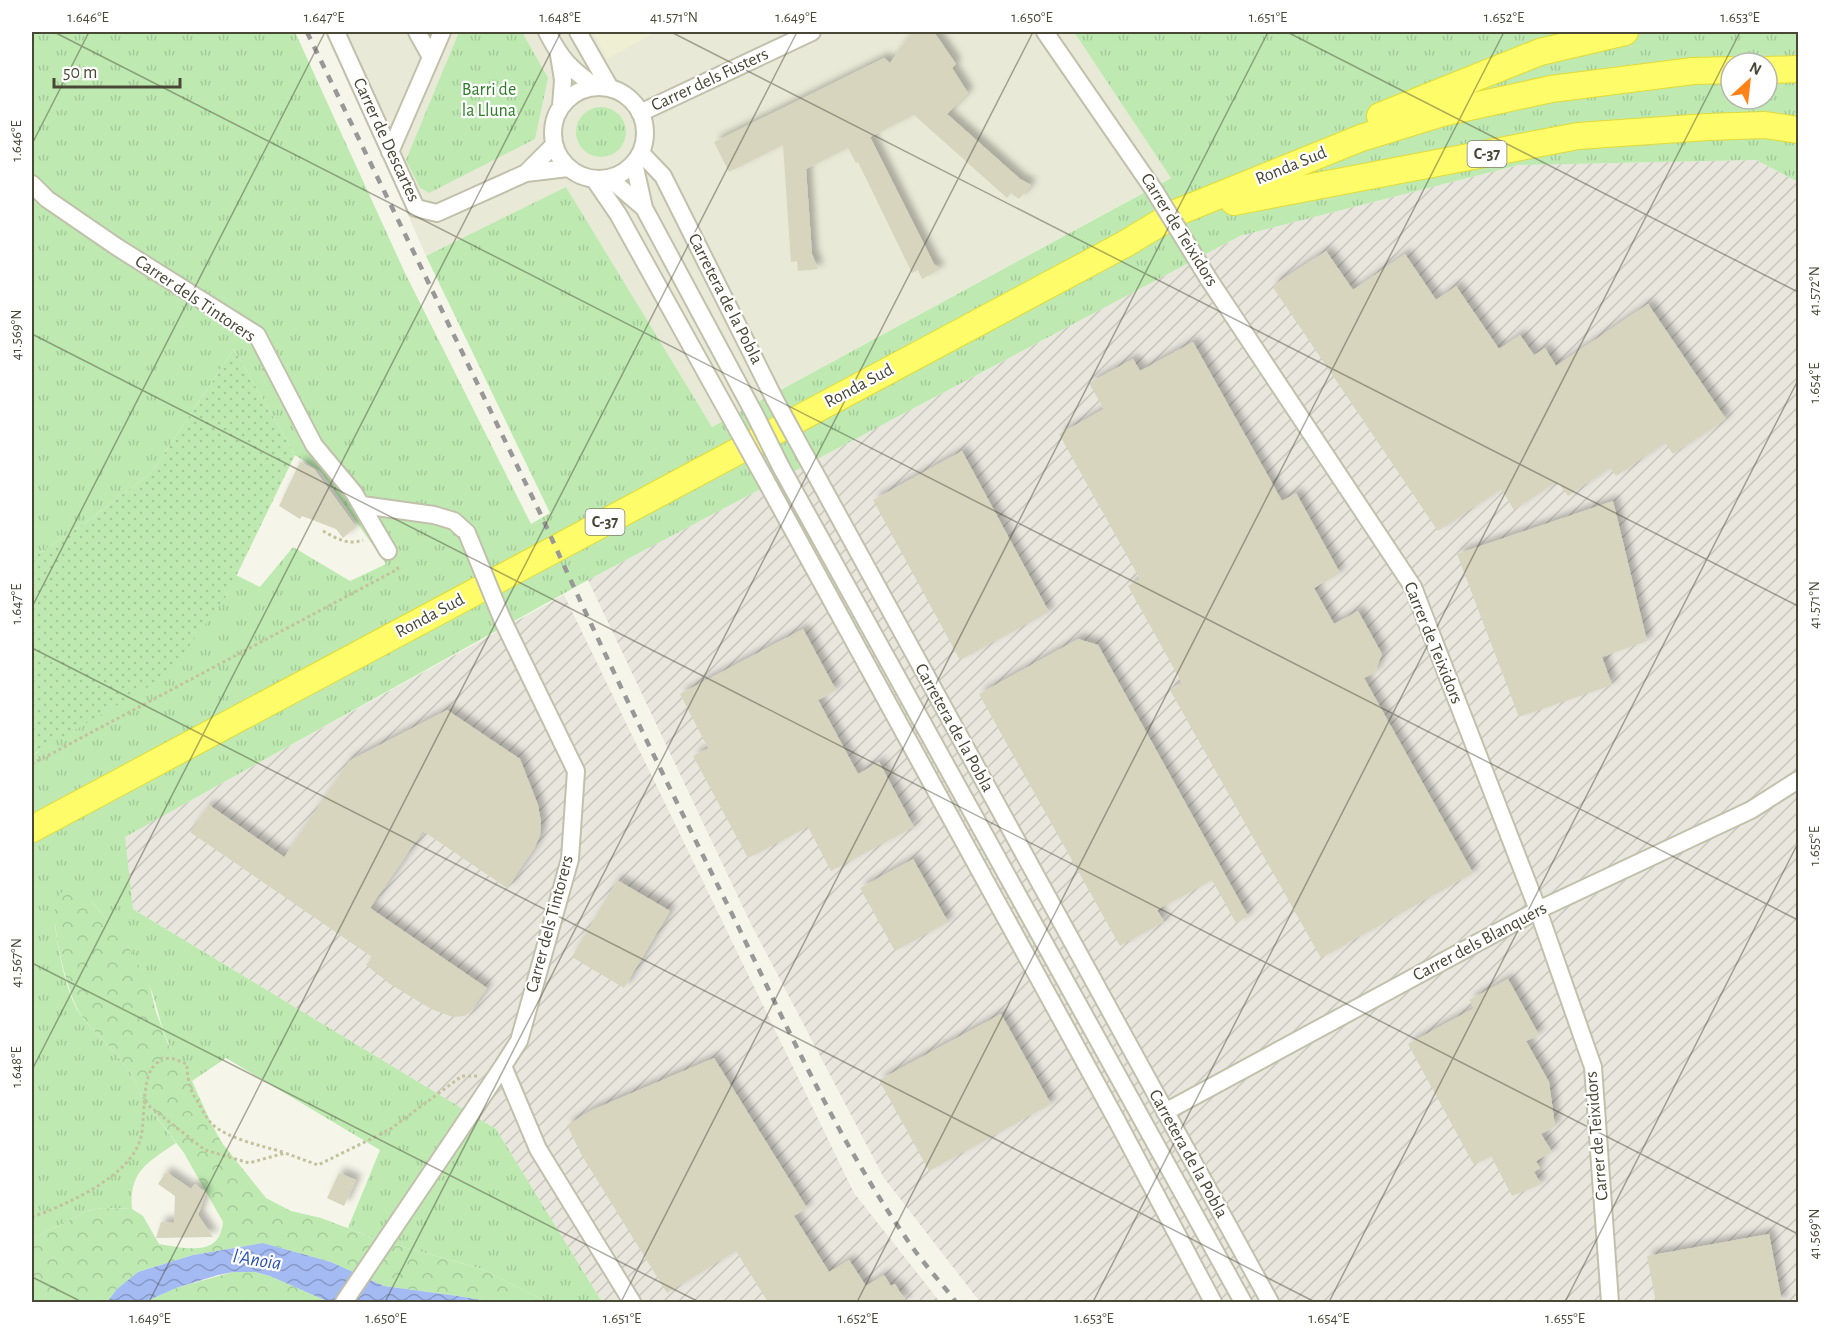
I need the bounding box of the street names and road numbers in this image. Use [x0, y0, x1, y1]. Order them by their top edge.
street label: Carrer dels Fusters [649, 45, 771, 115]
street label: Carrer de Descartes [349, 75, 423, 205]
road number: C-37 [1468, 141, 1506, 167]
street label: Ronda Sud [1253, 144, 1329, 188]
street label: Carrer de Teixidors [1137, 170, 1221, 290]
street label: Carretera de la Pobla [684, 231, 766, 367]
street label: Carrer dels Tintorers [131, 252, 259, 346]
street label: Ronda Sud [822, 360, 896, 412]
road number: C-37 [586, 509, 624, 535]
street label: Carrer de Teixidors [1400, 579, 1466, 707]
street label: Ronda Sud [393, 590, 467, 642]
street label: Carretera de la Pobla [911, 661, 997, 795]
street label: Carrer dels Tintorers [523, 854, 577, 994]
street label: Carrer dels Blanquers [1410, 899, 1550, 985]
street label: Carrer de Teixidors [1582, 1071, 1612, 1201]
street label: Carretera de la Pobla [1145, 1087, 1231, 1221]

